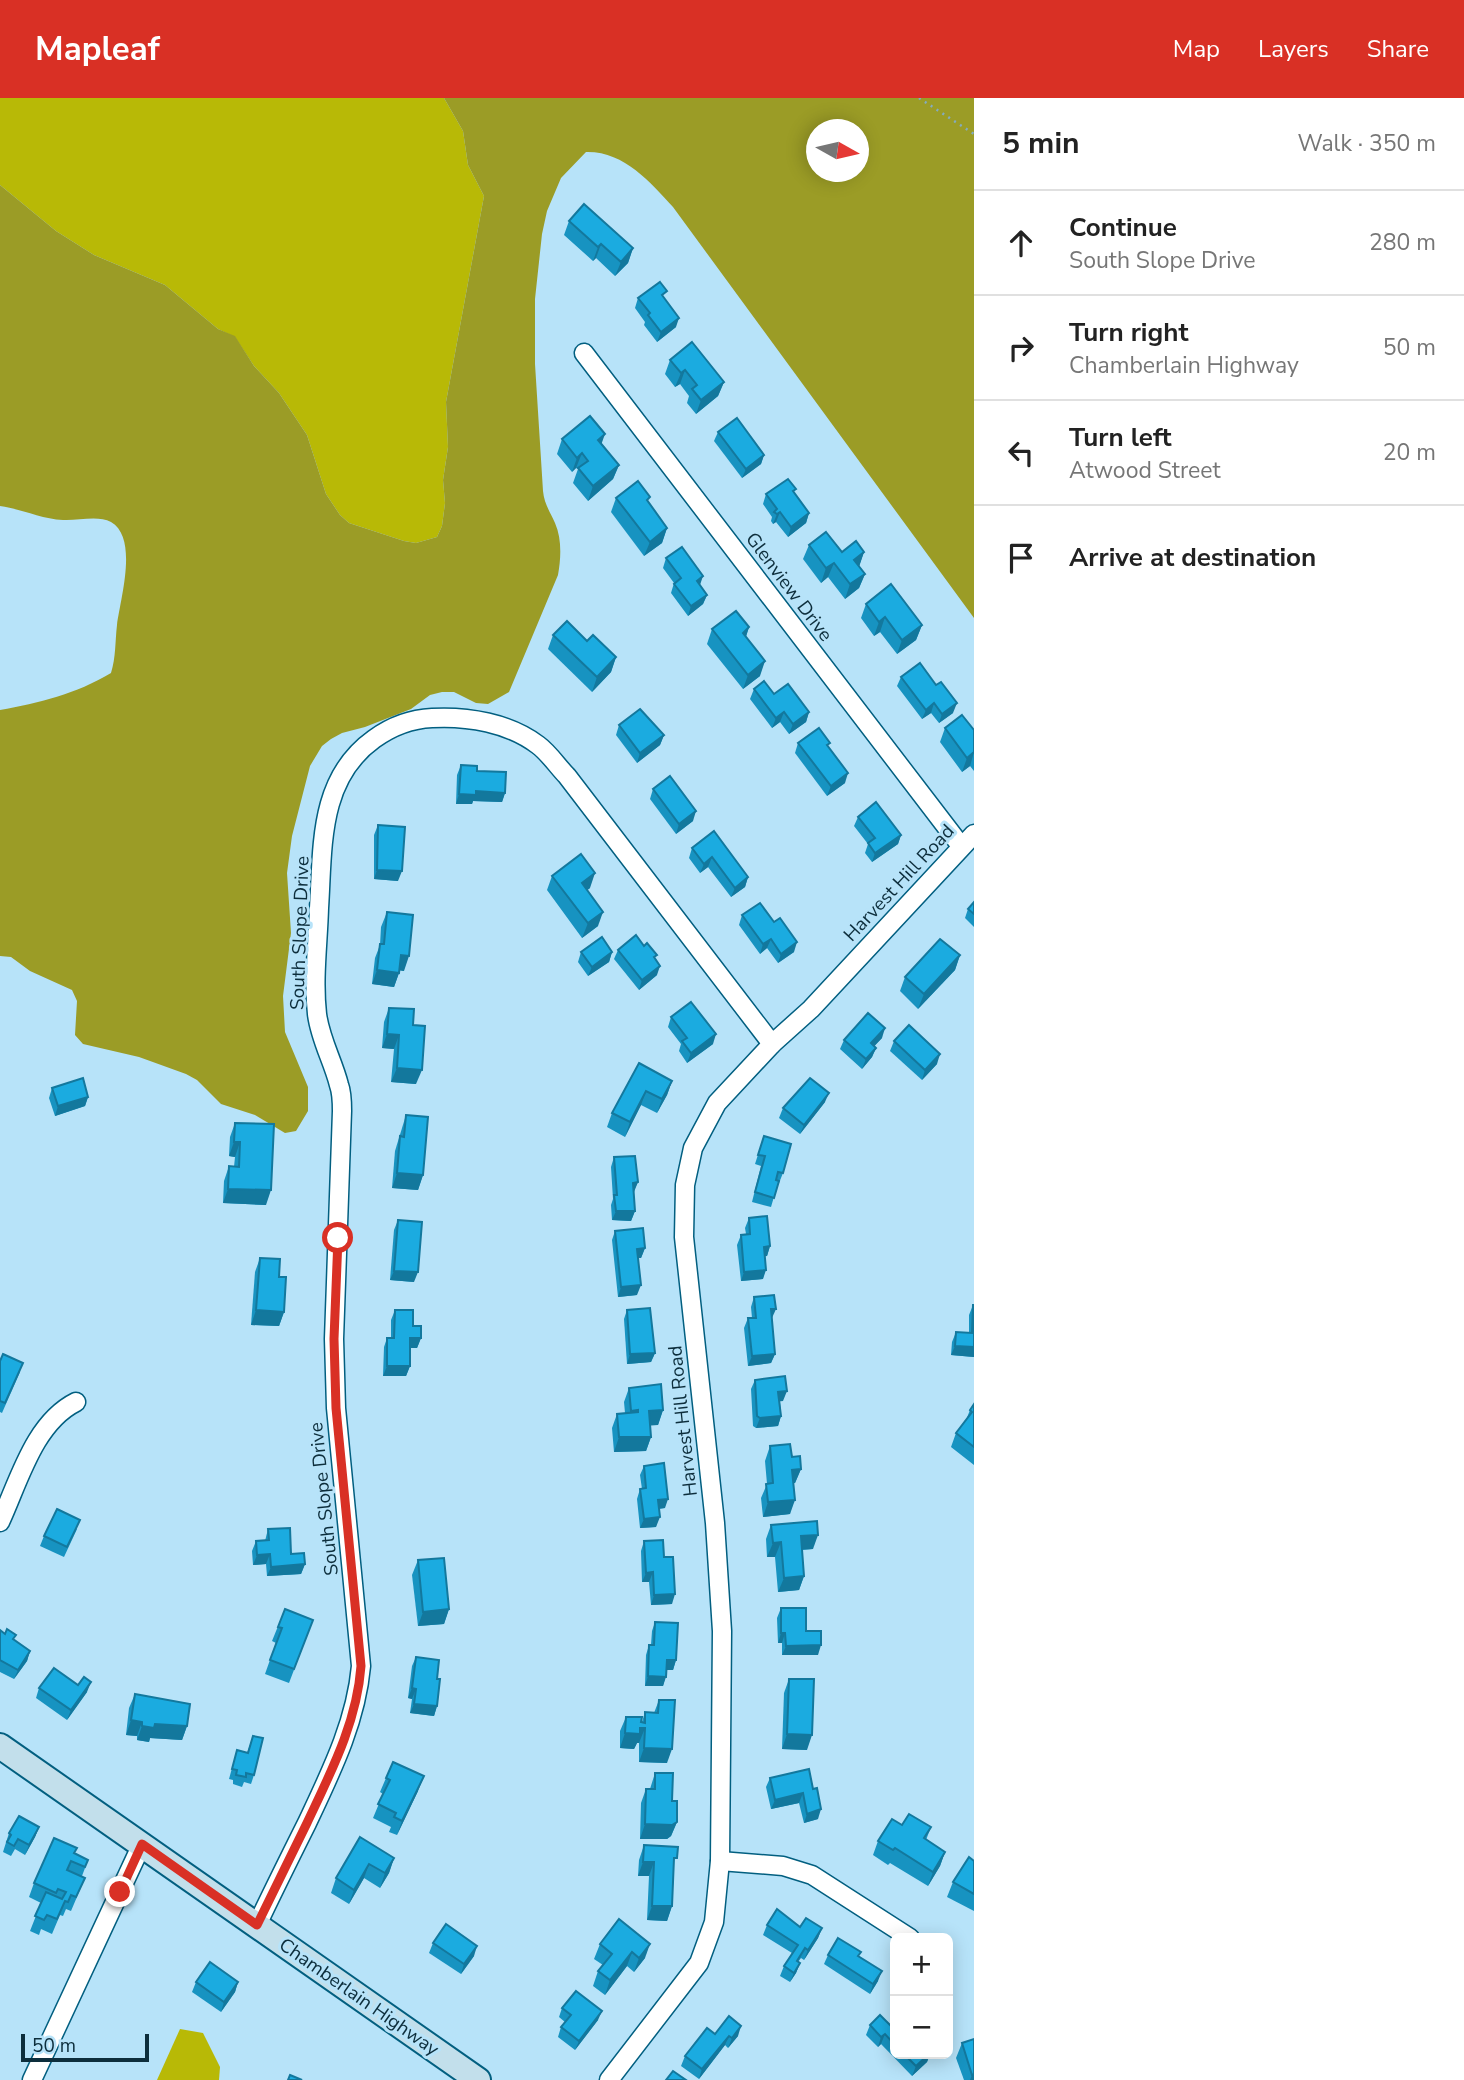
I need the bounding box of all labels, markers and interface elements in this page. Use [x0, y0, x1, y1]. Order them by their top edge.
text: Mapleaf [35, 27, 160, 72]
text: Map [1173, 33, 1220, 65]
text: Layers [1258, 33, 1329, 65]
text: Share [1367, 33, 1429, 65]
north arrow [806, 119, 869, 182]
text: 5 min [1002, 123, 1080, 164]
text: Walk · 350 m [1297, 128, 1436, 159]
text: Continue [1069, 210, 1177, 245]
icon: ahead [1002, 224, 1040, 262]
text: 280 m [1369, 227, 1436, 258]
text: South Slope Drive [1069, 245, 1256, 276]
text: Turn right [1069, 315, 1188, 350]
icon: right [1002, 329, 1040, 367]
text: 50 m [1383, 332, 1436, 363]
text: Chamberlain Highway [1069, 350, 1299, 381]
text: Turn left [1069, 420, 1172, 455]
icon: left [1002, 434, 1040, 472]
text: 20 m [1383, 437, 1436, 468]
text: Atwood Street [1069, 455, 1221, 486]
street label: Glenview Drive [739, 527, 839, 647]
icon: arrive [1002, 539, 1040, 577]
text: Arrive at destination [1069, 540, 1316, 575]
street label: Harvest Hill Road [838, 819, 960, 947]
street label: South Slope Drive [284, 856, 316, 1010]
route start [322, 1222, 353, 1253]
street label: Harvest Hill Road [662, 1344, 704, 1498]
street label: South Slope Drive [303, 1421, 345, 1577]
route end [104, 1876, 135, 1907]
street label: Chamberlain Highway [274, 1932, 444, 2062]
map controls [890, 1933, 953, 2059]
button: + [890, 1933, 953, 1996]
button: − [890, 1996, 953, 2059]
scale bar [21, 2031, 149, 2063]
text: 50 m [32, 2033, 76, 2059]

